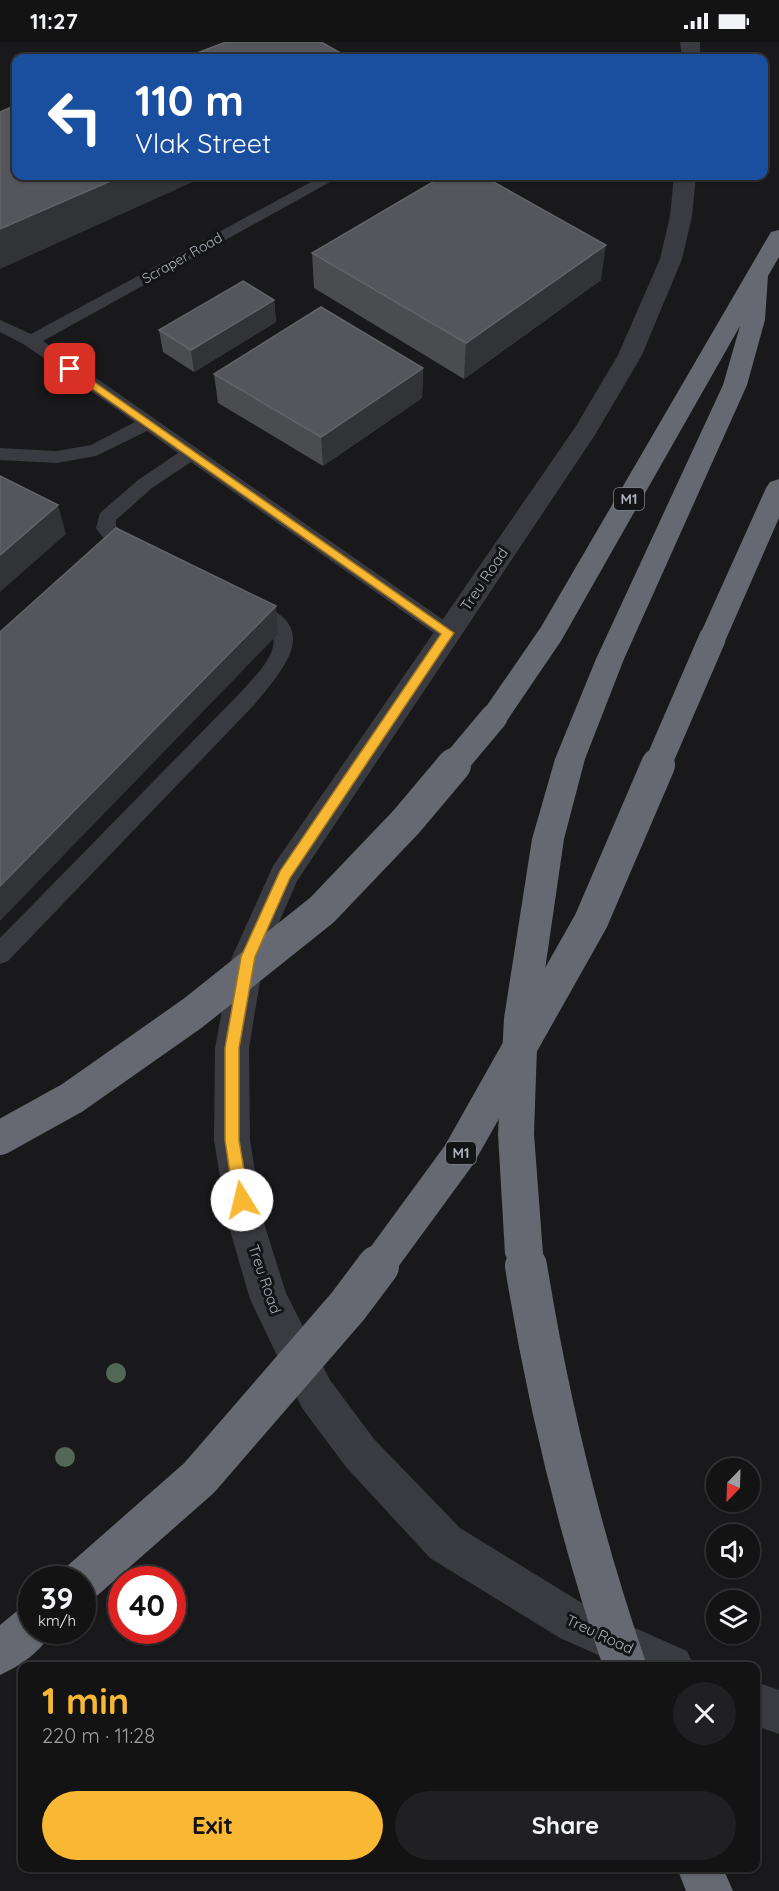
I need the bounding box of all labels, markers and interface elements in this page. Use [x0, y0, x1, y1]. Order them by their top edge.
text: 11:27 [30, 7, 78, 35]
text: 110 m [135, 74, 244, 127]
icon: left [36, 78, 114, 156]
text: Vlak Street [135, 126, 271, 160]
street label: Scraper Road [139, 229, 225, 287]
pin [44, 343, 95, 394]
icon: arrive [53, 352, 86, 385]
road number: M1 [614, 488, 644, 510]
street label: Treu Road [456, 544, 512, 614]
road number: M1 [446, 1142, 476, 1164]
position arrow [210, 1168, 274, 1232]
street label: Treu Road [244, 1242, 286, 1316]
north arrow [706, 1458, 760, 1512]
map controls [706, 1458, 760, 1644]
button: sound [706, 1524, 760, 1578]
speed limit sign: 40 [108, 1566, 186, 1644]
text: 39 [40, 1579, 74, 1617]
button: layers [706, 1590, 760, 1644]
street label: Treu Road [563, 1610, 637, 1658]
text: km/h [38, 1611, 76, 1630]
text: 1 min [42, 1678, 129, 1723]
button: close [673, 1682, 736, 1745]
text: 220 m · 11:28 [42, 1723, 155, 1748]
button: Exit [42, 1791, 383, 1860]
button: Share [395, 1791, 736, 1860]

